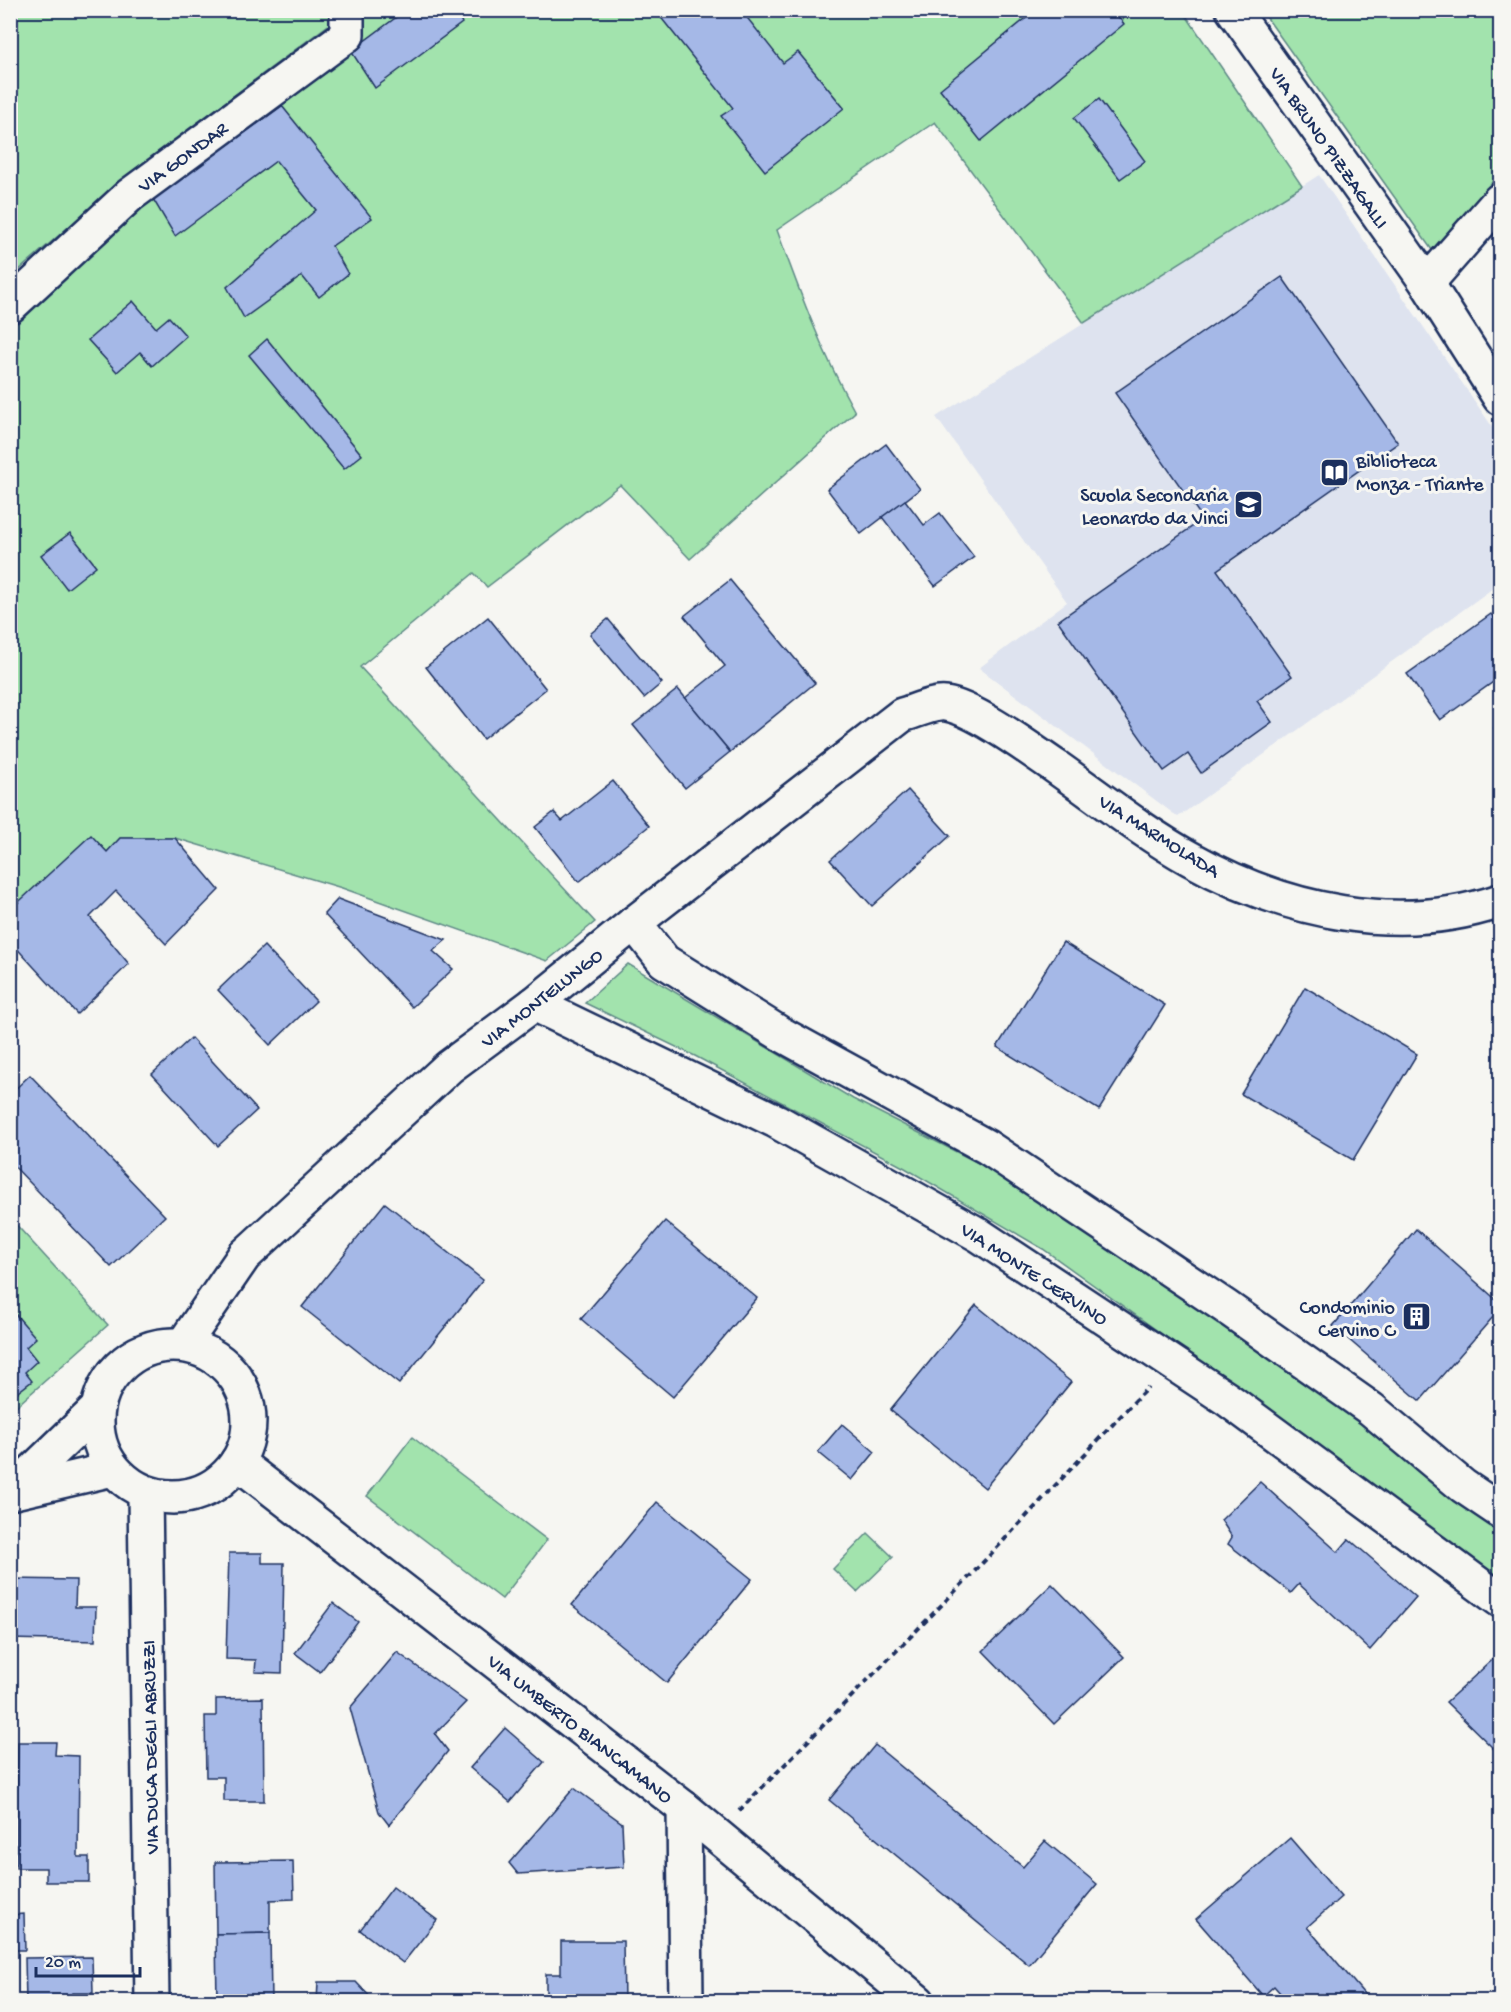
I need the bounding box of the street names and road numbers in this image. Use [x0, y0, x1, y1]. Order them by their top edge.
street label: VIA BRUNO PIZZAGALLI [1262, 63, 1392, 234]
street label: VIA GONDAR [134, 118, 235, 200]
street label: VIA MARMOLADA [1092, 791, 1224, 885]
street label: VIA MONTELUNGO [477, 945, 609, 1055]
street label: VIA MONTE CERVINO [954, 1219, 1111, 1332]
street label: VIA DUCA DEGLI ABRUZZI [139, 1640, 166, 1855]
street label: VIA UMBERTO BIANCAMANO [481, 1651, 676, 1810]

